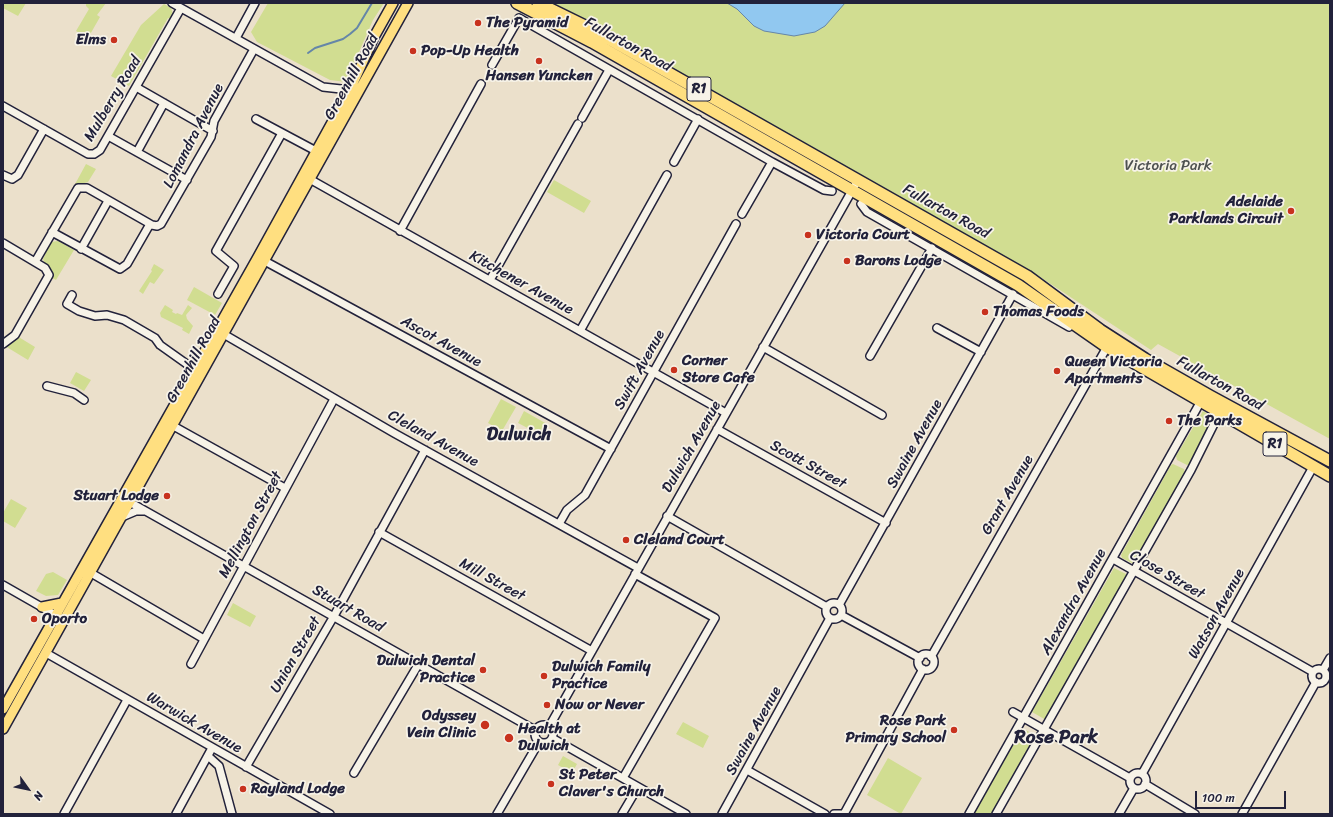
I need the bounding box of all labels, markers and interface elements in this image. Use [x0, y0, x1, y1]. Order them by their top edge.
place label: The Pyramid [486, 14, 568, 32]
street label: Fullarton Road [581, 14, 675, 76]
marker: The Pyramid [473, 18, 483, 28]
place label: Elms [76, 31, 106, 49]
street label: Greenhill Road [321, 31, 383, 123]
marker: Elms [109, 35, 119, 45]
place label: Pop-Up Health [421, 42, 519, 60]
marker: Pop-Up Health [408, 46, 418, 56]
street label: Mulberry Road [80, 53, 146, 145]
marker: Hansen Yuncken [534, 56, 544, 66]
place label: Hansen Yuncken [486, 67, 592, 85]
road number: R1 [687, 77, 711, 101]
street label: Lomandra Avenue [160, 81, 228, 191]
park label: Victoria Park [1124, 157, 1212, 175]
street label: Fullarton Road [899, 181, 993, 243]
place label: Adelaide Parklands Circuit [1169, 193, 1283, 228]
marker: Adelaide Parklands Circuit [1286, 206, 1296, 216]
place label: Victoria Court [816, 226, 910, 244]
marker: Victoria Court [803, 230, 813, 240]
street label: Kitchener Avenue [466, 247, 576, 319]
place label: Barons Lodge [855, 252, 942, 270]
marker: Barons Lodge [842, 256, 852, 266]
place label: Thomas Foods [993, 303, 1084, 321]
marker: Thomas Foods [980, 307, 990, 317]
street label: Ascot Avenue [397, 312, 485, 372]
street label: Greenhill Road [163, 314, 225, 406]
street label: Swift Avenue [611, 327, 669, 413]
place label: Corner Store Cafe [682, 352, 755, 387]
place label: Queen Victoria Apartments [1065, 353, 1162, 388]
street label: Fullarton Road [1173, 353, 1267, 415]
marker: Corner Store Cafe [669, 365, 679, 375]
marker: Queen Victoria Apartments [1052, 366, 1062, 376]
street label: Swaine Avenue [883, 397, 947, 491]
street label: Dulwich Avenue [658, 398, 726, 496]
street label: Cleland Avenue [384, 407, 482, 471]
place label: The Parks [1177, 412, 1242, 430]
marker: The Parks [1164, 416, 1174, 426]
district label: Dulwich [487, 424, 551, 446]
road number: R1 [1263, 432, 1287, 456]
street label: Scott Street [767, 437, 849, 493]
street label: Grant Avenue [978, 452, 1038, 538]
street label: Mellington Street [215, 469, 287, 581]
place label: Stuart Lodge [74, 487, 159, 505]
marker: Stuart Lodge [162, 491, 172, 501]
place label: Cleland Court [634, 531, 725, 549]
marker: Cleland Court [621, 535, 631, 545]
street label: Alexandra Avenue [1037, 546, 1111, 658]
street label: Close Street [1126, 546, 1208, 604]
street label: Mill Street [456, 555, 528, 605]
street label: Watson Avenue [1185, 566, 1249, 662]
street label: Stuart Road [309, 581, 387, 637]
place label: Oporto [42, 610, 87, 628]
marker: Oporto [29, 614, 39, 624]
street label: Union Street [267, 614, 325, 696]
place label: Dulwich Dental Practice [377, 652, 475, 687]
place label: Dulwich Family Practice [552, 658, 650, 693]
marker: Dulwich Dental Practice [478, 665, 488, 675]
marker: Dulwich Family Practice [539, 671, 549, 681]
street label: Swaine Avenue [722, 684, 786, 778]
street label: Warwick Avenue [143, 688, 245, 758]
place label: Now or Never [555, 696, 644, 714]
marker: Now or Never [542, 700, 552, 710]
place label: Odyssey Vein Clinic [407, 707, 476, 742]
place label: Rose Park Primary School [845, 712, 946, 747]
marker: Odyssey Vein Clinic [479, 719, 491, 731]
place label: Health at Dulwich [518, 720, 581, 755]
marker: Rose Park Primary School [949, 725, 959, 735]
district label: Rose Park [1014, 727, 1098, 749]
marker: Health at Dulwich [503, 732, 515, 744]
place label: St Peter Claver's Church [559, 766, 664, 801]
north arrow [8, 769, 48, 809]
marker: St Peter Claver's Church [546, 779, 556, 789]
place label: Rayland Lodge [251, 780, 345, 798]
scale bar [1197, 783, 1288, 809]
marker: Rayland Lodge [238, 784, 248, 794]
text: N [28, 787, 49, 804]
text: 100 m [1202, 787, 1235, 809]

